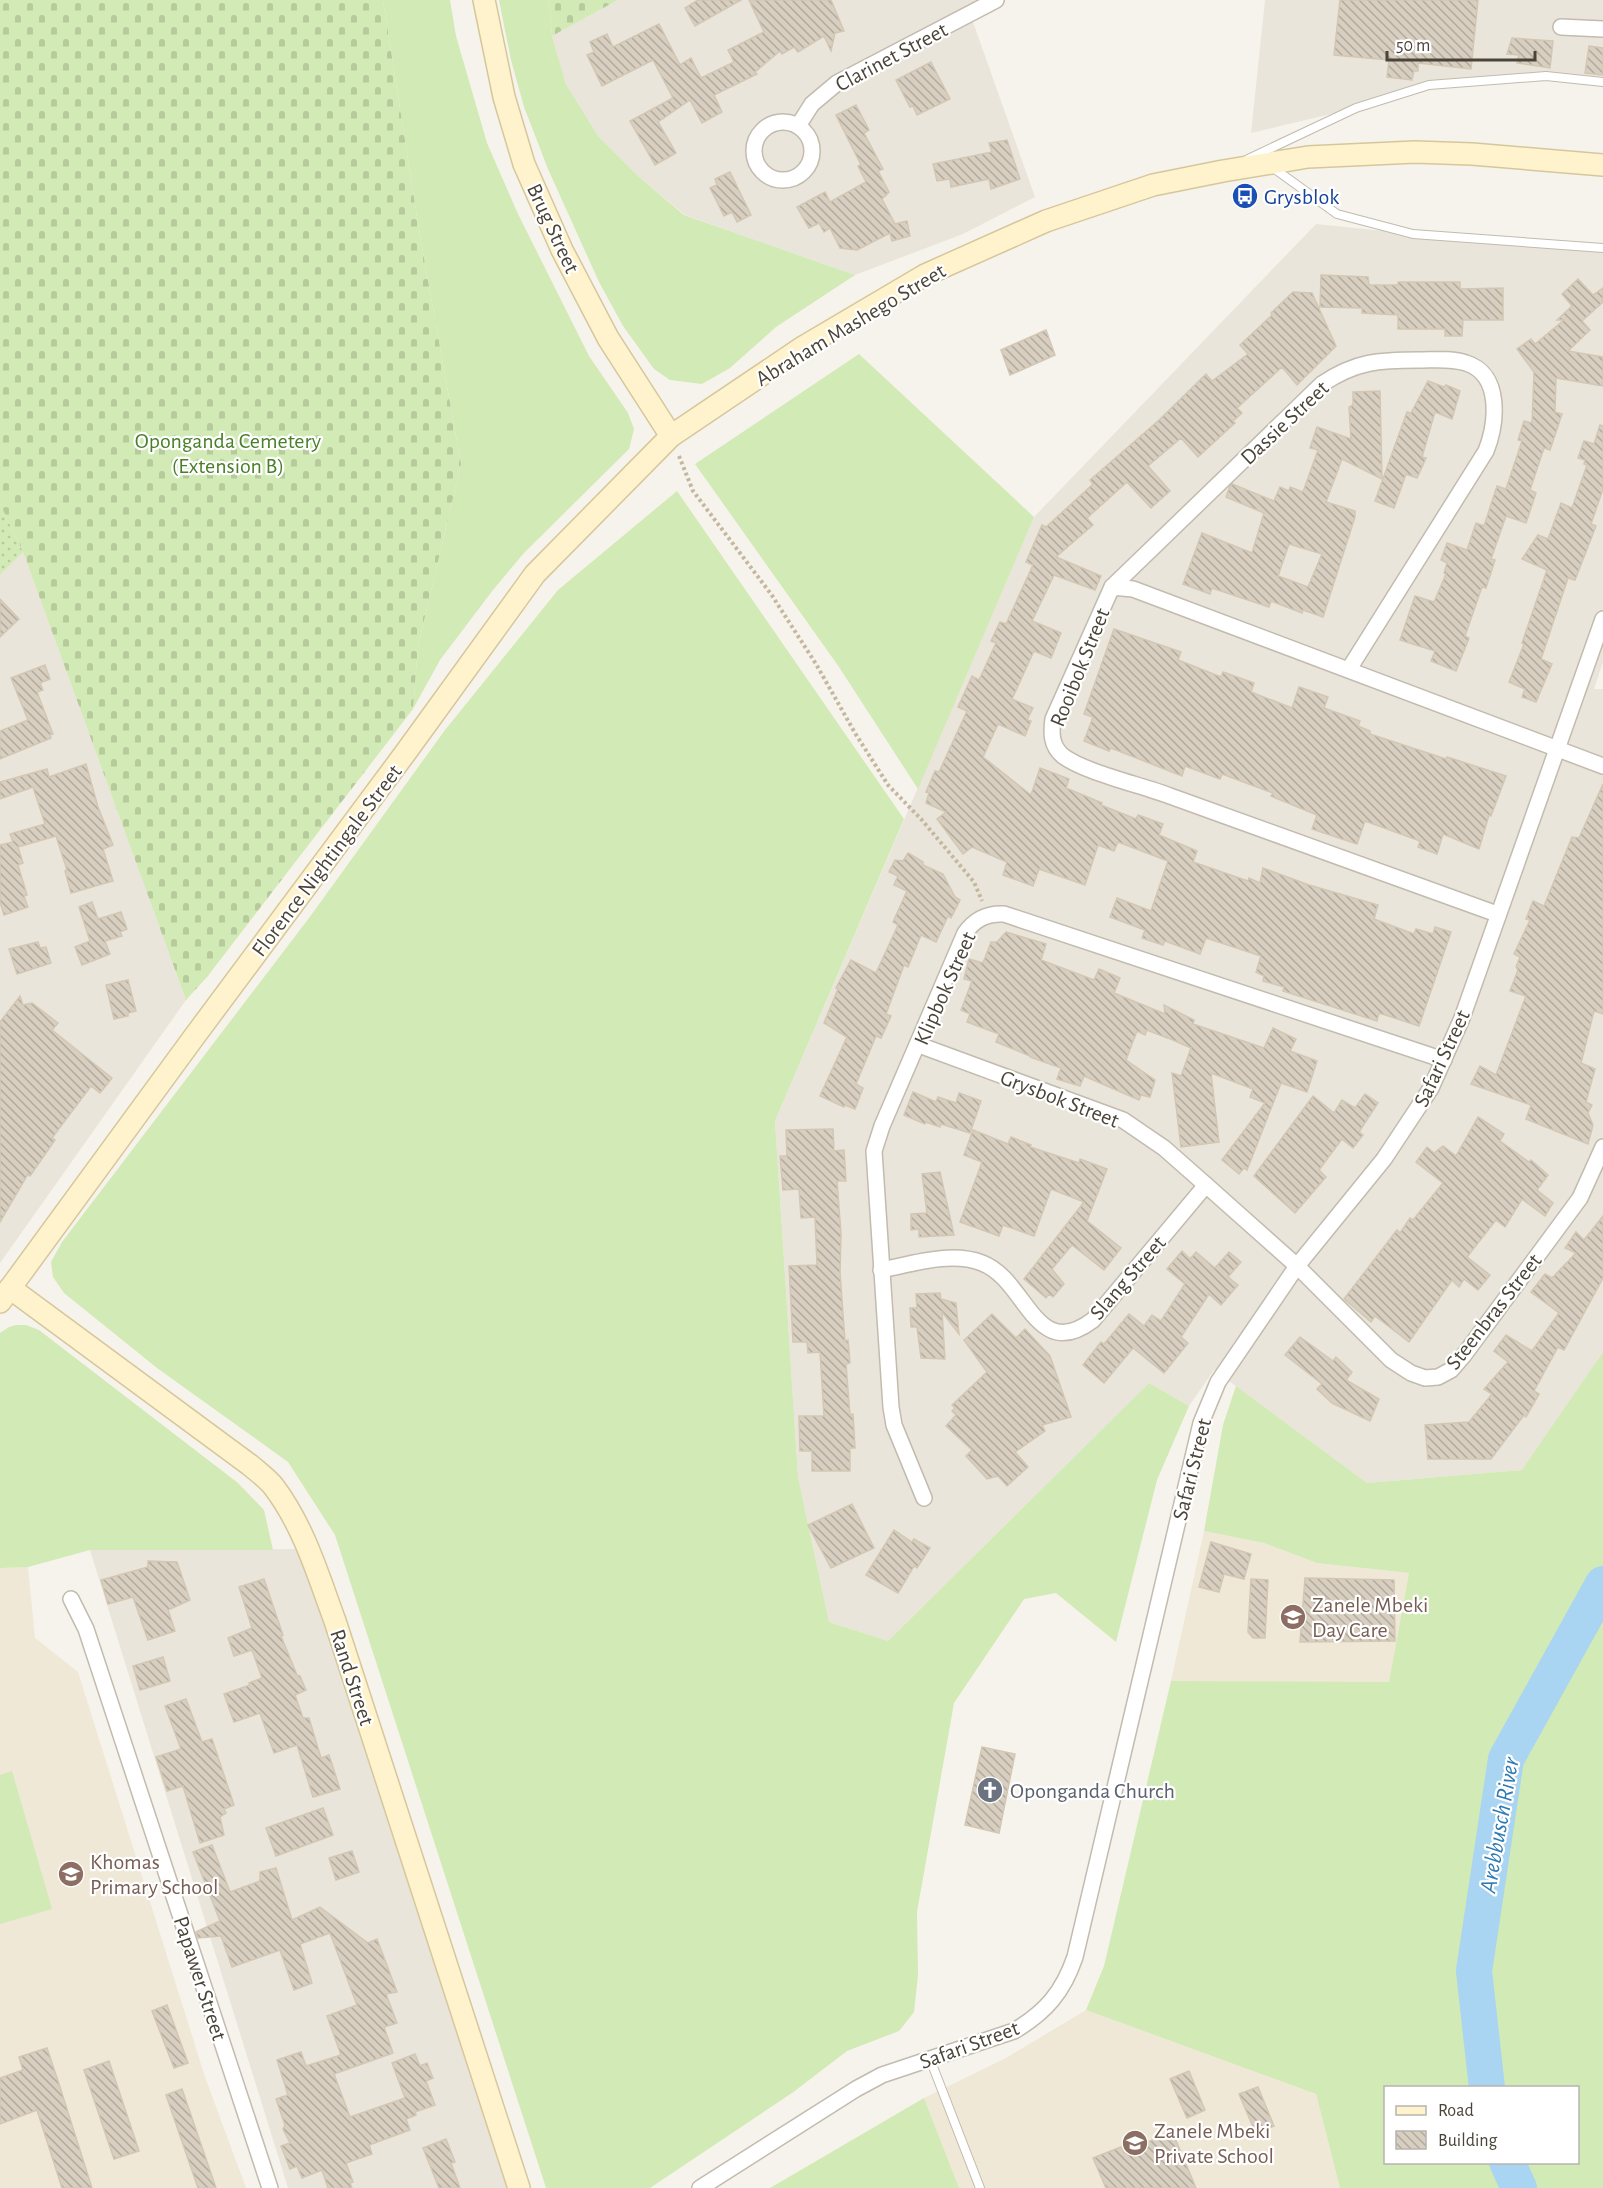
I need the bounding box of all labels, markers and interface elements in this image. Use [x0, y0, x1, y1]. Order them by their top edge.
street label: Clarinet Street [832, 18, 951, 96]
scale bar [1387, 24, 1536, 62]
text: 50 m [1396, 37, 1430, 55]
street label: Brug Street [523, 180, 583, 277]
bus stop icon: Grysblok [1230, 181, 1260, 211]
place label: Grysblok [1264, 186, 1339, 208]
street label: Abraham Mashego Street [752, 259, 949, 390]
street label: Dassie Street [1236, 377, 1333, 469]
park label: Oponganda Cemetery (Extension B) [135, 430, 322, 477]
street label: Rooibok Street [1046, 605, 1114, 730]
street label: Florence Nightingale Street [248, 760, 406, 961]
street label: Klipbok Street [910, 928, 980, 1048]
street label: Safari Street [1410, 1007, 1474, 1110]
street label: Grysbok Street [997, 1066, 1122, 1132]
street label: Slang Street [1086, 1232, 1170, 1324]
street label: Steenbras Street [1442, 1250, 1546, 1374]
street label: Safari Street [1169, 1416, 1215, 1522]
place label: Zanele Mbeki Day Care [1312, 1594, 1428, 1641]
school or university icon: Zanele Mbeki Day Care [1278, 1602, 1308, 1632]
street label: Rand Street [326, 1626, 378, 1728]
water label: Arebbusch River [1476, 1754, 1524, 1896]
church icon: Oponganda Church [975, 1775, 1005, 1805]
place label: Oponganda Church [1010, 1780, 1175, 1802]
place label: Khomas Primary School [90, 1851, 218, 1898]
school or university icon: Khomas Primary School [56, 1859, 86, 1889]
street label: Papawer Street [170, 1913, 230, 2043]
street label: Safari Street [917, 2017, 1022, 2073]
legend [1384, 2086, 1579, 2164]
text: Road [1438, 2102, 1474, 2120]
place label: Zanele Mbeki Private School [1154, 2120, 1274, 2167]
school or university icon: Zanele Mbeki Private School [1120, 2128, 1150, 2158]
text: Building [1438, 2132, 1498, 2150]

